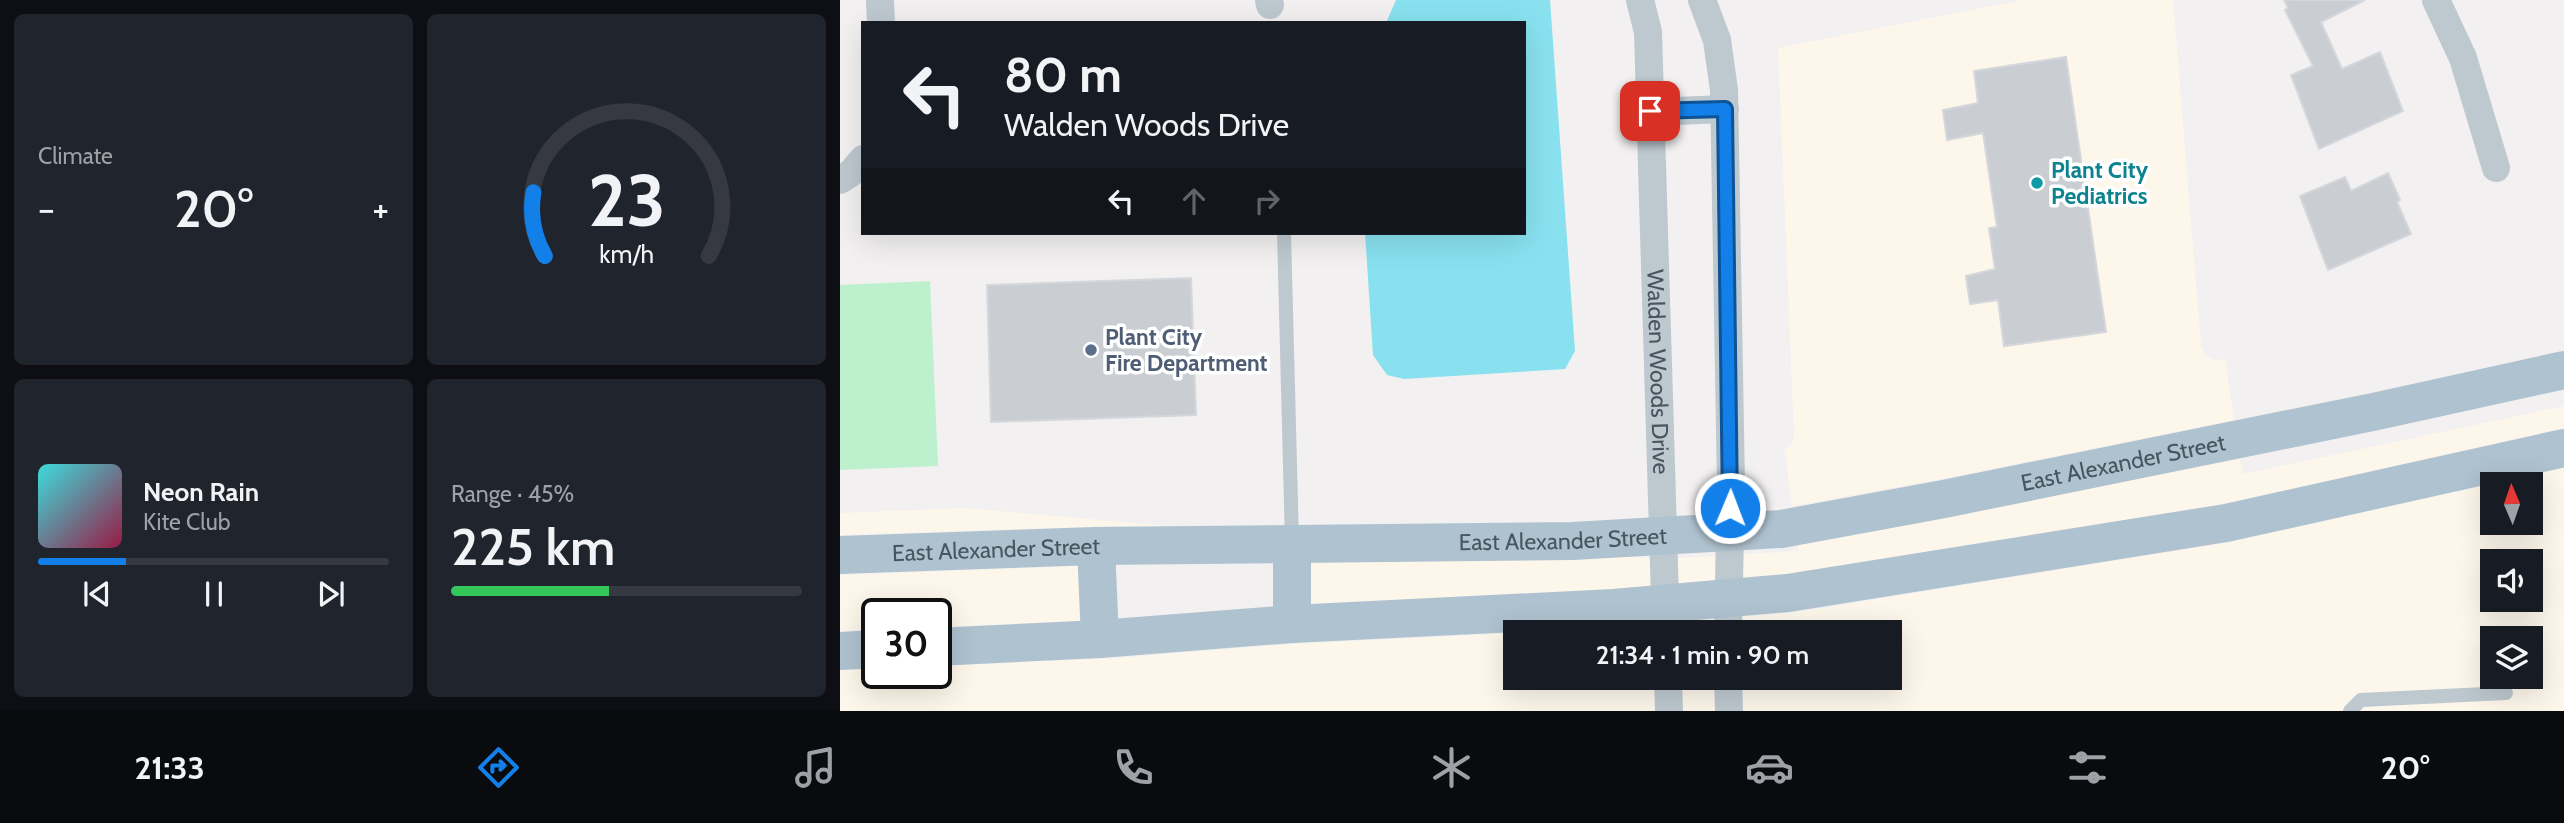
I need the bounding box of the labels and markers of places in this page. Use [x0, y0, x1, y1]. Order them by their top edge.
pin [1620, 81, 1680, 141]
place label: Plant City Pediatrics [2051, 156, 2149, 210]
marker: Plant City Pediatrics [2029, 175, 2045, 191]
place label: Plant City Fire Department [1105, 323, 1268, 377]
marker: Plant City Fire Department [1083, 342, 1099, 358]

